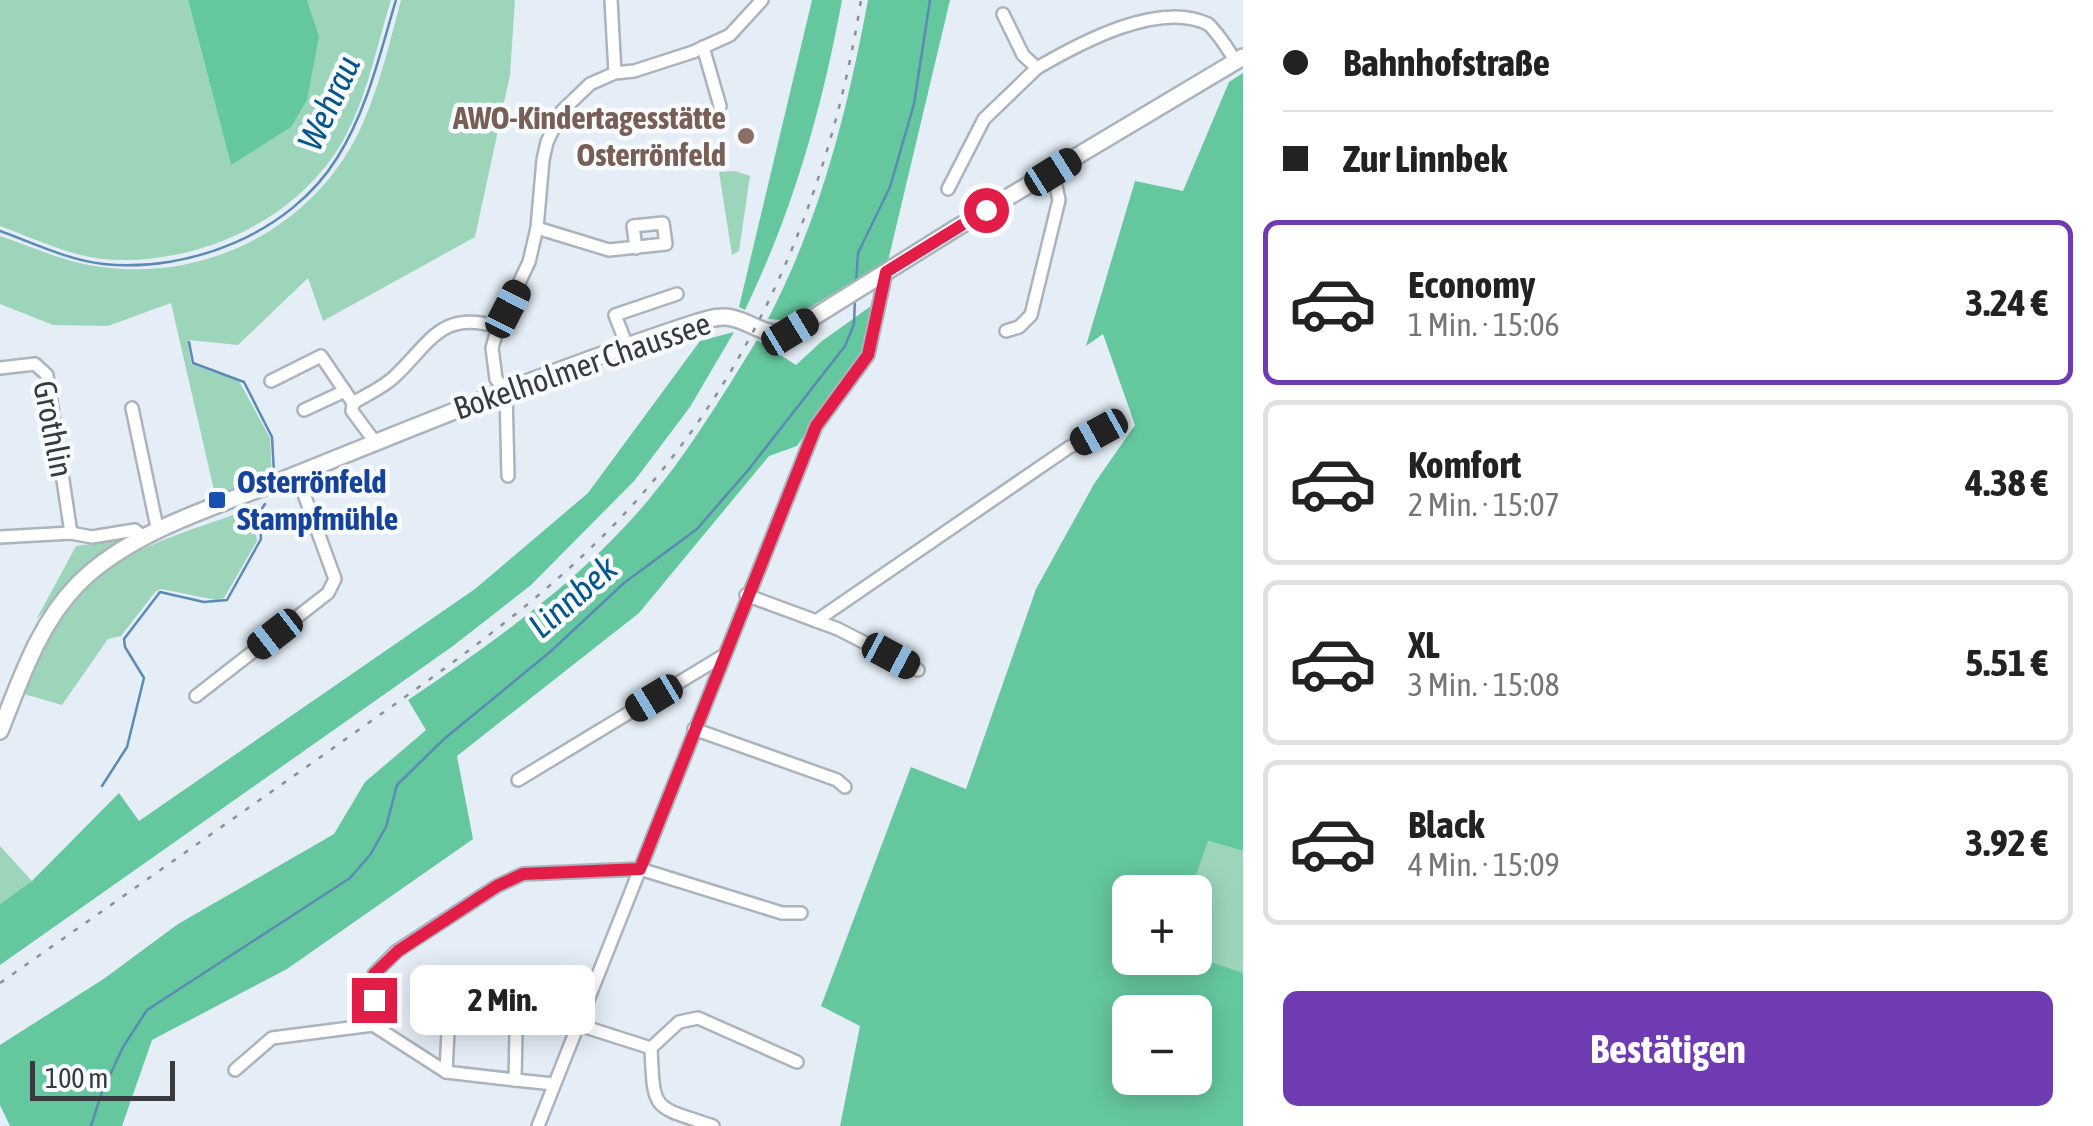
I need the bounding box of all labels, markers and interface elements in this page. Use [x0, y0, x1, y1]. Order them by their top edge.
text: Bahnhofstraße [1343, 41, 1550, 84]
water label: Wehrau [289, 49, 367, 156]
place label: AWO-Kindertagesstätte Osterrönfeld [452, 99, 726, 173]
marker: AWO-Kindertagesstätte Osterrönfeld [735, 125, 757, 147]
text: Zur Linnbek [1343, 137, 1507, 180]
car [1020, 143, 1086, 201]
route start [964, 188, 1009, 233]
icon: car [1288, 258, 1378, 348]
text: Economy [1408, 263, 1535, 306]
car [481, 275, 535, 343]
text: 3.24 € [1965, 281, 2048, 324]
street label: Bokelholmer Chaussee [449, 304, 715, 427]
car [757, 304, 823, 360]
text: 1 Min. · 15:06 [1408, 306, 1560, 343]
street label: Grothlin [26, 377, 81, 480]
car [1065, 404, 1133, 460]
icon: car [1288, 438, 1378, 528]
text: Komfort [1408, 443, 1521, 486]
text: 4.38 € [1965, 461, 2048, 504]
place label: Osterrönfeld Stampfmühle [237, 463, 398, 537]
text: 2 Min. · 15:07 [1408, 486, 1560, 523]
marker: Osterrönfeld Stampfmühle [206, 489, 228, 511]
water label: Linnbek [520, 547, 625, 645]
car [242, 604, 308, 664]
icon: car [1288, 618, 1378, 708]
text: XL [1408, 623, 1440, 666]
car [857, 629, 925, 683]
text: 5.51 € [1965, 641, 2048, 684]
text: 3 Min. · 15:08 [1408, 666, 1560, 703]
car [621, 670, 687, 726]
icon: car [1288, 798, 1378, 888]
text: Black [1408, 803, 1485, 846]
text: 3.92 € [1965, 821, 2048, 864]
text: 4 Min. · 15:09 [1408, 846, 1560, 883]
map controls [1112, 875, 1212, 1095]
button: + [1112, 875, 1212, 975]
callout: 2 Min. [409, 965, 594, 1035]
route end [352, 978, 397, 1023]
text: 2 Min. [468, 981, 537, 1018]
button: Bestätigen [1283, 991, 2053, 1106]
button: − [1112, 995, 1212, 1095]
scale bar [30, 1056, 175, 1100]
text: 100 m [45, 1062, 108, 1094]

